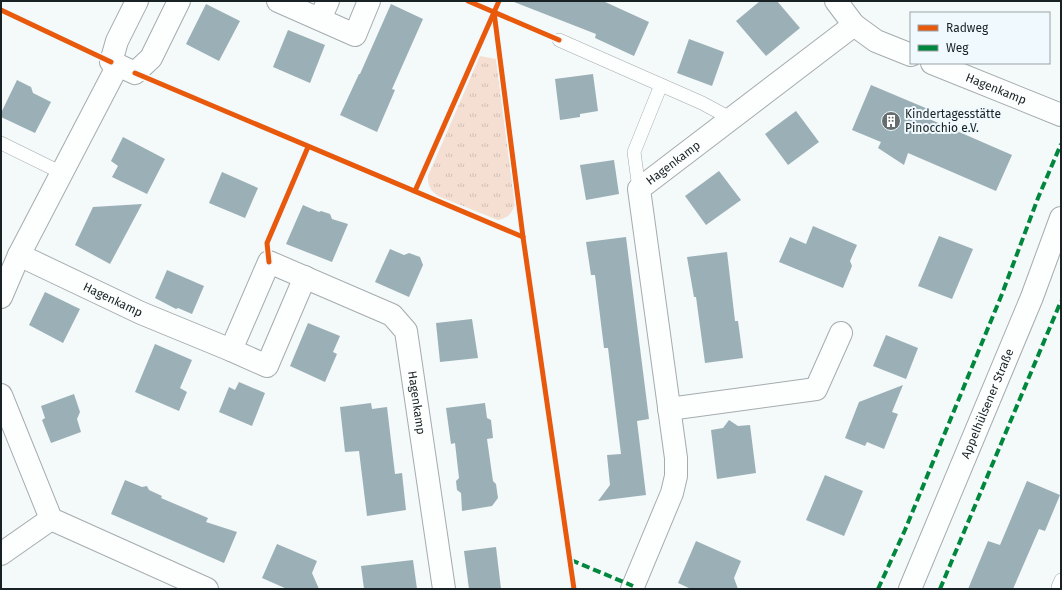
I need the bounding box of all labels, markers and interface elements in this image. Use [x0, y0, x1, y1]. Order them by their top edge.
legend [910, 12, 1050, 64]
text: Radweg [946, 21, 989, 35]
text: Weg [946, 41, 969, 55]
street label: Hagenkamp [964, 70, 1028, 107]
place label: Kindertagesstätte Pinocchio e.V. [905, 107, 1001, 135]
building icon: Kindertagesstätte Pinocchio e.V. [880, 110, 902, 132]
street label: Hagenkamp [643, 138, 703, 188]
street label: Hagenkamp [81, 280, 145, 320]
street label: Appelhülsener Straße [958, 347, 1017, 461]
street label: Hagenkamp [405, 370, 428, 436]

